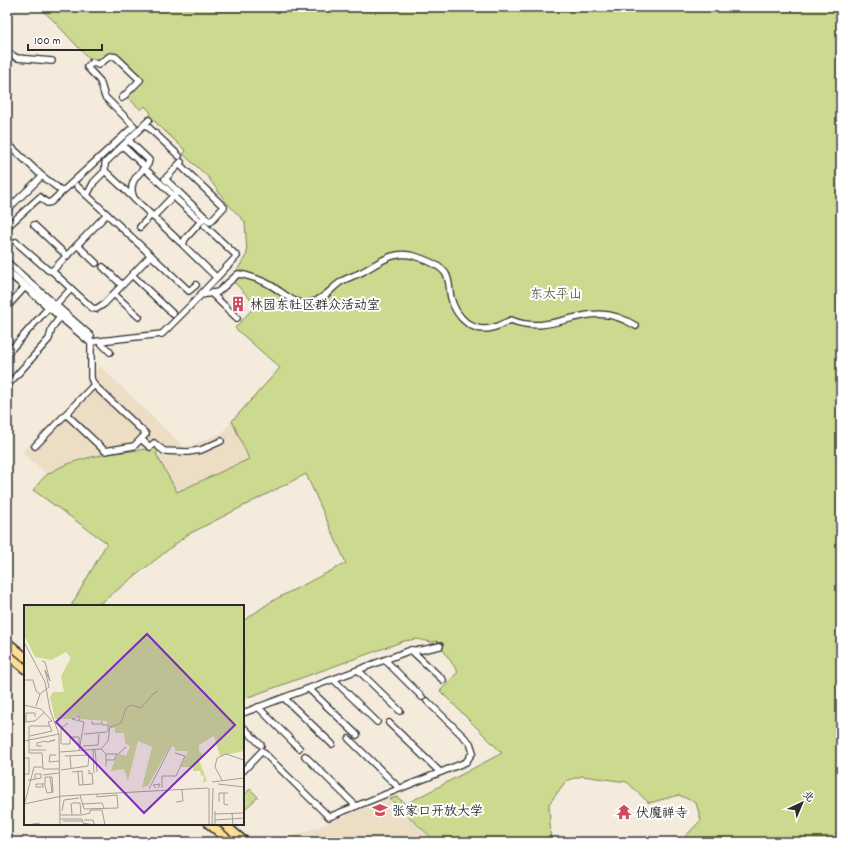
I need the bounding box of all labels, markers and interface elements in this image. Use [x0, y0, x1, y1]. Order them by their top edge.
scale bar [28, 26, 102, 52]
text: 100 m [34, 33, 61, 50]
park label: 东太平山 [530, 286, 582, 305]
building icon: 林园东社区群众活动室 [229, 295, 247, 313]
place label: 林园东社区群众活动室 [250, 297, 380, 316]
inset map [24, 605, 244, 825]
north arrow [782, 783, 822, 823]
text: 北 [798, 788, 817, 807]
school or university icon: 张家口开放大学 [371, 801, 389, 819]
place label: 张家口开放大学 [392, 803, 483, 822]
temple icon: 伏魔禅寺 [615, 803, 633, 821]
place label: 伏魔禅寺 [636, 805, 688, 824]

